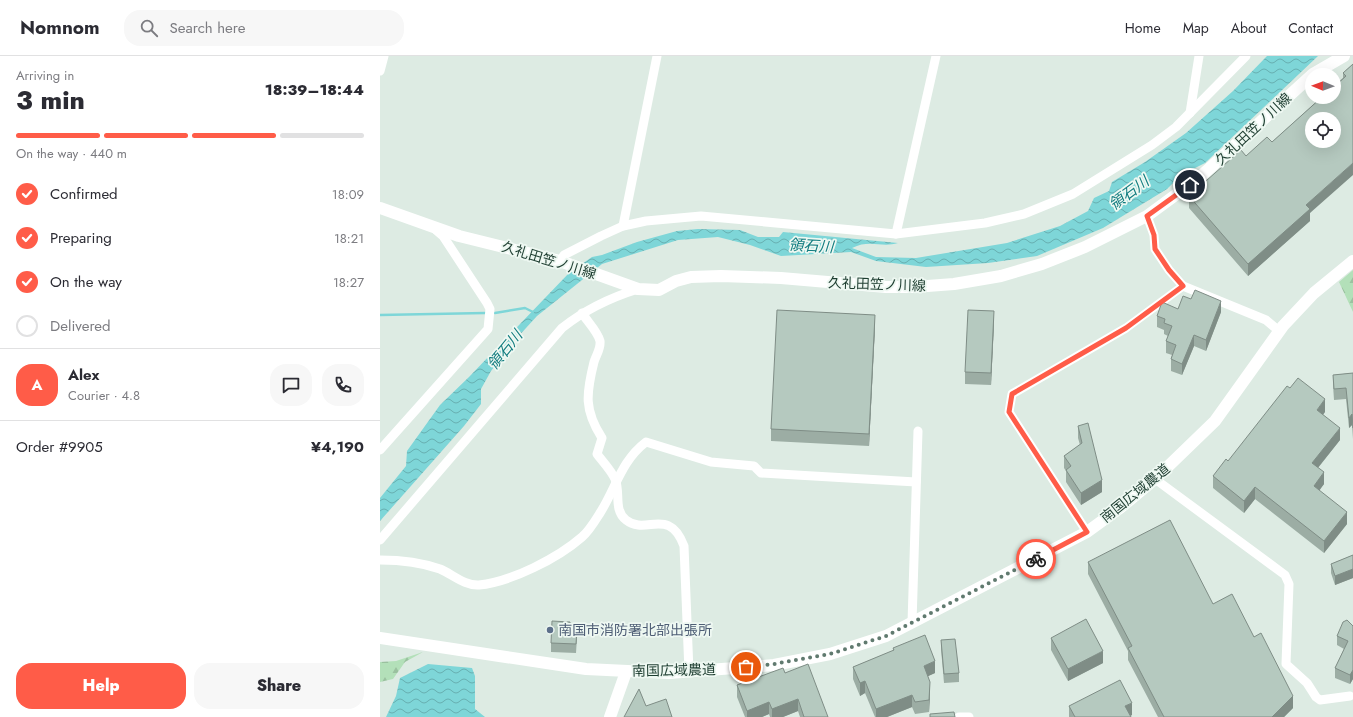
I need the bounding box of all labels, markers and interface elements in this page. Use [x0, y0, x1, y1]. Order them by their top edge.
search box [124, 10, 404, 46]
text: Nomnom [20, 14, 100, 41]
icon: search [138, 17, 160, 39]
text: Search here [170, 17, 245, 39]
text: Home [1125, 18, 1161, 38]
text: Map [1183, 18, 1209, 38]
text: About [1231, 18, 1266, 38]
text: Contact [1288, 18, 1333, 38]
text: Arriving in [16, 66, 74, 85]
north arrow [1305, 68, 1341, 104]
map controls [1305, 68, 1341, 148]
text: 18:39–18:44 [265, 79, 364, 101]
text: 3 min [16, 81, 85, 119]
street label: 久礼田笠ノ川線 [1210, 88, 1296, 170]
button: locate [1305, 112, 1341, 148]
text: On the way · 440 m [16, 144, 127, 163]
pin [1173, 168, 1207, 202]
water label: 領石川 [1104, 169, 1155, 215]
icon: home [1179, 174, 1201, 196]
icon: check [16, 183, 38, 205]
text: Confirmed [50, 183, 118, 205]
text: 18:09 [332, 185, 364, 204]
icon: check [16, 227, 38, 249]
text: Preparing [50, 227, 112, 249]
text: 18:21 [334, 229, 364, 248]
water label: 領石川 [788, 234, 836, 258]
street label: 久礼田笠ノ川線 [499, 236, 599, 284]
icon: check [16, 271, 38, 293]
text: On the way [50, 271, 122, 293]
street label: 久礼田笠ノ川線 [828, 272, 926, 296]
text: 18:27 [333, 273, 364, 292]
text: Delivered [50, 315, 111, 337]
water label: 領石川 [482, 324, 529, 374]
text: Alex [68, 364, 99, 386]
button: chat [270, 364, 312, 406]
button: phone [322, 364, 364, 406]
text: A [31, 374, 43, 396]
text: Courier · 4.8 [68, 386, 140, 405]
text: Order #9905 [16, 436, 103, 458]
text: ¥4,190 [311, 436, 364, 458]
street label: 南国広域農道 [1096, 459, 1174, 527]
courier [1016, 539, 1056, 579]
icon: bike [1025, 548, 1047, 570]
place label: 南国市消防署北部出張所 [558, 620, 712, 640]
marker: 南国市消防署北部出張所 [545, 625, 555, 635]
pin [729, 650, 763, 684]
icon: bag [735, 656, 757, 678]
street label: 南国広域農道 [632, 659, 716, 681]
button: Help [16, 663, 186, 709]
button: Share [194, 663, 364, 709]

